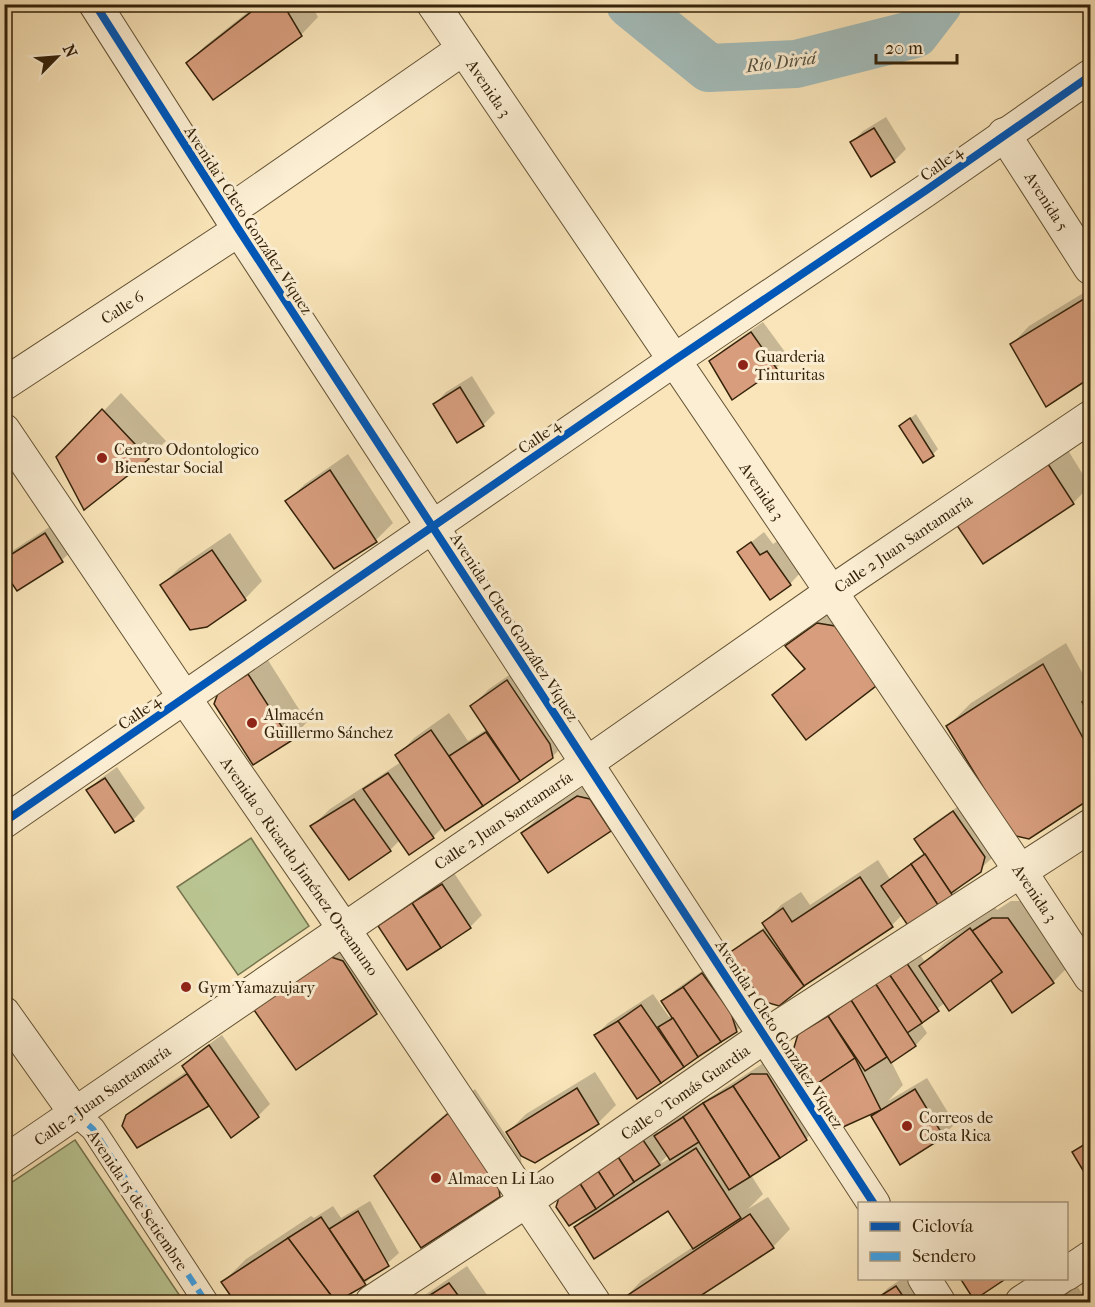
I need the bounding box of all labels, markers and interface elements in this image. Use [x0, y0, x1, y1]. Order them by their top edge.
north arrow [27, 27, 87, 87]
scale bar [876, 27, 957, 65]
text: 20 m [885, 38, 923, 59]
text: N [59, 41, 82, 61]
water label: Río Diriá [744, 48, 819, 77]
street label: Avenida 3 [462, 55, 515, 121]
street label: Avenida 1 Cleto González Víquez [180, 121, 317, 318]
street label: Calle 4 [916, 141, 967, 185]
street label: Avenida 5 [1020, 168, 1073, 234]
street label: Calle 6 [97, 286, 147, 328]
place label: Guarderia Tinturitas [755, 347, 826, 384]
marker: Guarderia Tinturitas [736, 358, 750, 372]
street label: Calle 4 [514, 415, 565, 458]
place label: Centro Odontologico Bienestar Social [114, 440, 259, 477]
marker: Centro Odontologico Bienestar Social [95, 451, 109, 465]
street label: Avenida 3 [735, 458, 788, 524]
street label: Calle 2 Juan Santamaría [831, 490, 976, 597]
street label: Avenida 1 Cleto González Víquez [446, 528, 583, 725]
street label: Calle 4 [114, 691, 165, 734]
place label: Almacén Guillermo Sánchez [263, 705, 393, 742]
marker: Almacén Guillermo Sánchez [245, 716, 259, 730]
street label: Avenida 0 Ricardo Jiménez Oreamuno [216, 753, 383, 979]
street label: Calle 2 Juan Santamaría [431, 767, 576, 874]
street label: Avenida 3 [1008, 860, 1061, 926]
street label: Avenida 1 Cleto González Víquez [711, 935, 848, 1132]
place label: Gym Yamazujary [198, 978, 316, 997]
marker: Gym Yamazujary [179, 980, 193, 994]
street label: Calle 0 Tomás Guardia [617, 1040, 754, 1144]
street label: Calle 2 Juan Santamaría [30, 1041, 175, 1150]
place label: Correos de Costa Rica [919, 1108, 993, 1145]
marker: Correos de Costa Rica [900, 1119, 914, 1133]
street label: Avenida 15 de Setiembre [83, 1125, 192, 1274]
place label: Almacen Li Lao [447, 1169, 554, 1188]
marker: Almacen Li Lao [429, 1171, 443, 1185]
legend [858, 1202, 1068, 1280]
text: Ciclovía [912, 1216, 974, 1237]
text: Sendero [912, 1246, 976, 1267]

